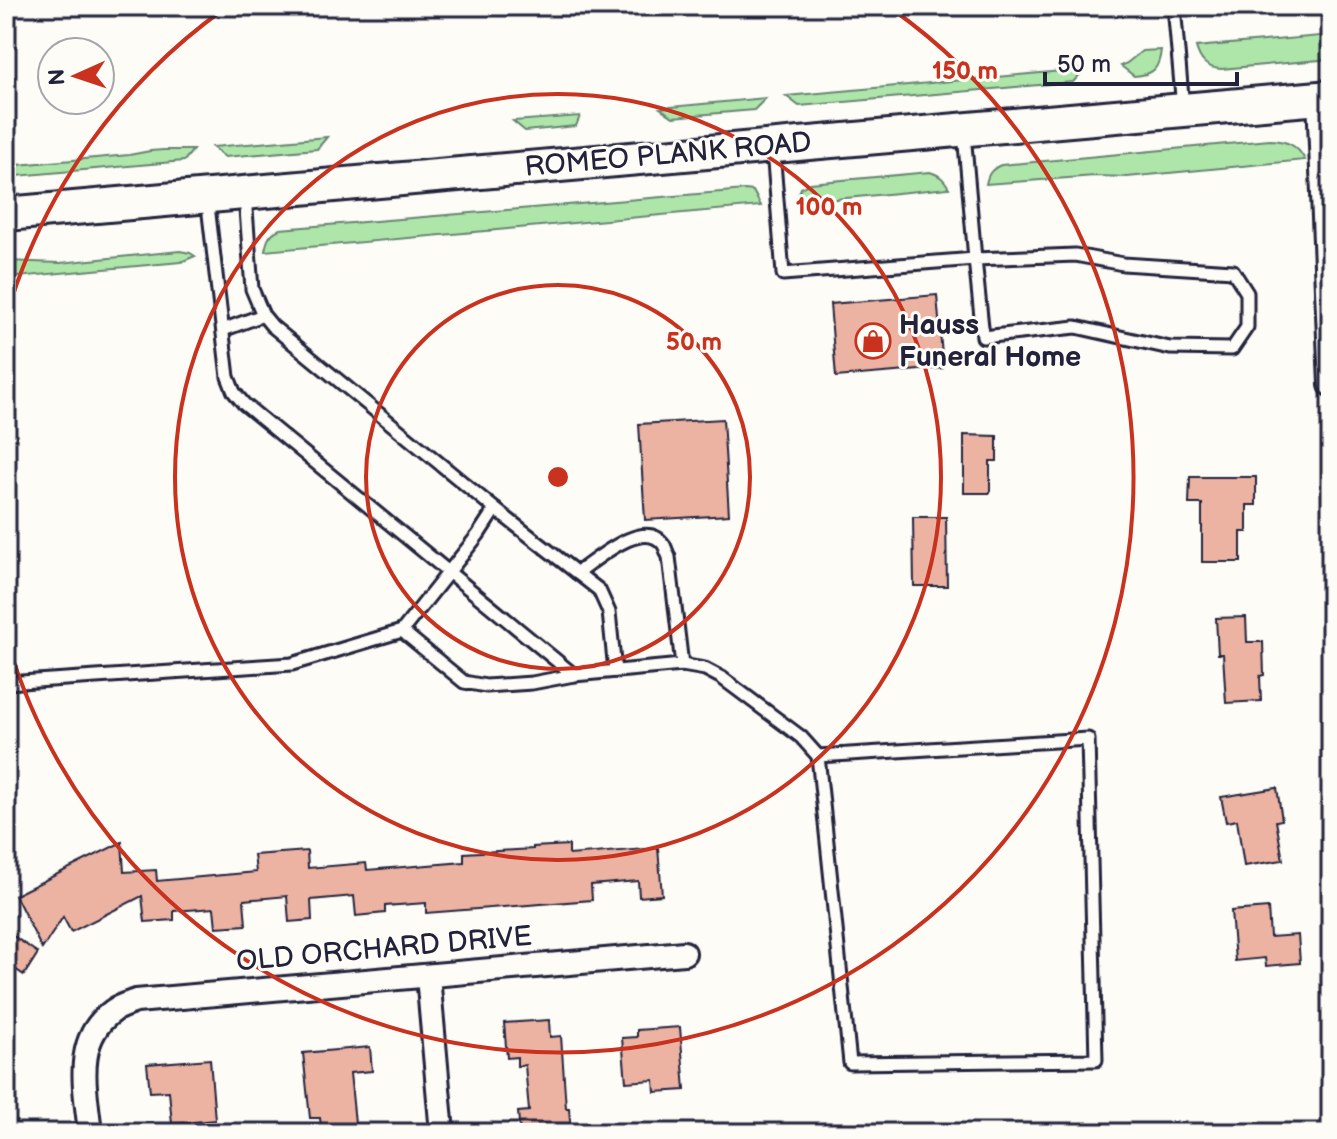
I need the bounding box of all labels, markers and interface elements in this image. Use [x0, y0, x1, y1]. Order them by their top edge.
north arrow [36, 36, 116, 116]
scale bar [1045, 36, 1237, 86]
text: 50 m [1057, 50, 1111, 79]
text: 150 m [932, 57, 998, 86]
text: N [44, 68, 71, 86]
street label: ROMEO PLANK ROAD [523, 126, 813, 184]
text: 100 m [796, 193, 862, 222]
place label: Hauss Funeral Home [899, 309, 1081, 374]
shop icon: Hauss Funeral Home [854, 322, 892, 360]
text: 50 m [666, 328, 722, 357]
centre of rings [544, 463, 572, 491]
street label: OLD ORCHARD DRIVE [235, 920, 533, 978]

